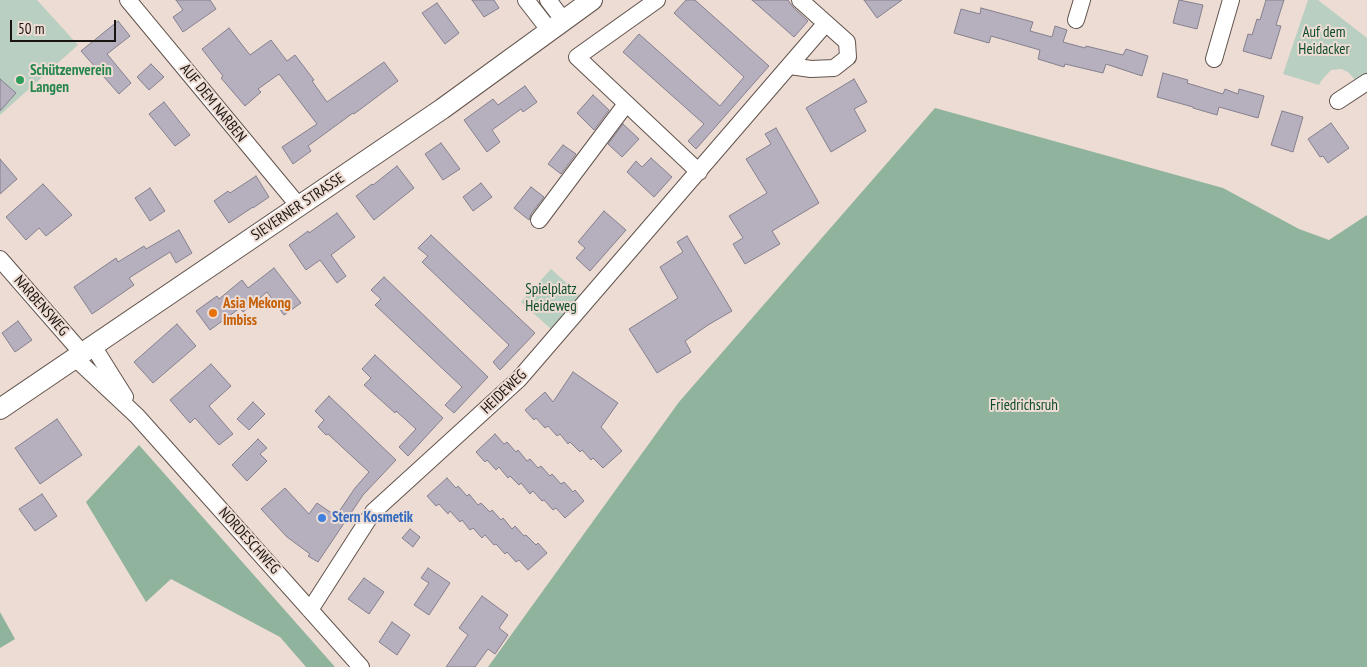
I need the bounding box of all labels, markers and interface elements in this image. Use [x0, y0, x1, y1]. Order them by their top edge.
scale bar [12, 10, 119, 42]
text: 50 m [18, 19, 44, 38]
park label: Auf dem Heidacker [1298, 24, 1350, 59]
street label: AUF DEM NARBEN [176, 60, 250, 146]
place label: Schützenverein Langen [30, 62, 112, 97]
marker: Schützenverein Langen [14, 74, 26, 86]
street label: SIEVERNER STRASSE [248, 169, 348, 245]
street label: NARBENSWEG [10, 272, 72, 340]
park label: Spielplatz Heideweg [525, 281, 577, 316]
place label: Asia Mekong Imbiss [223, 295, 291, 330]
marker: Asia Mekong Imbiss [207, 307, 219, 319]
street label: HEIDEWEG [478, 366, 530, 418]
park label: Friedrichsruh [990, 397, 1058, 415]
street label: NORDESCHWEG [215, 504, 283, 578]
place label: Stern Kosmetik [332, 509, 413, 527]
marker: Stern Kosmetik [316, 512, 328, 524]

